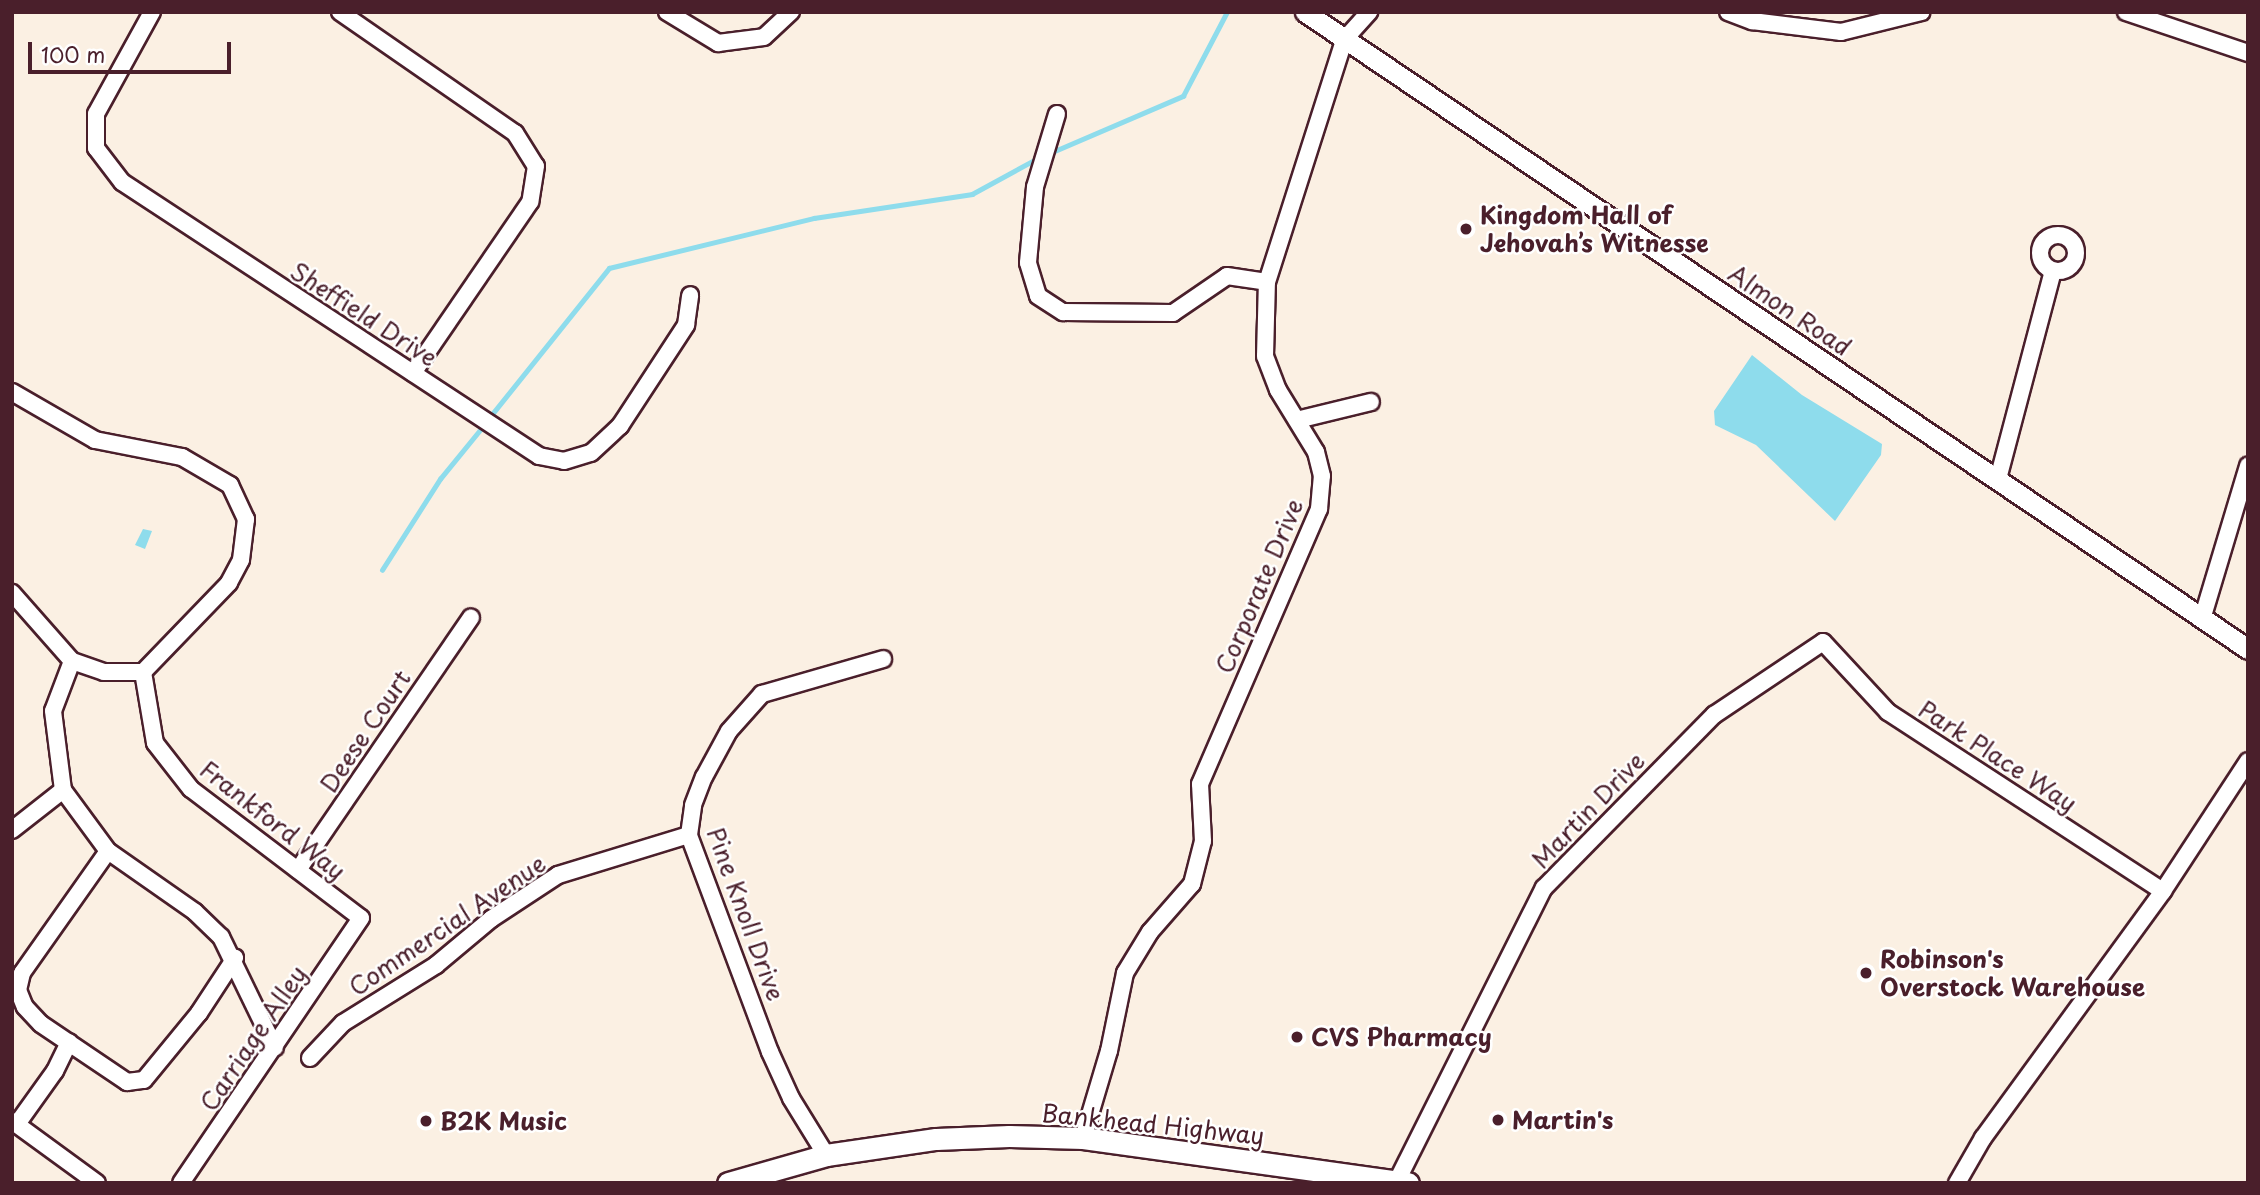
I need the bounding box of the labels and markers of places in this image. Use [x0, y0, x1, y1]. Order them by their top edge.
place label: Kingdom Hall of Jehovah’s Witnesse [1480, 201, 1709, 257]
marker: Kingdom Hall of Jehovah’s Witnesse [1458, 221, 1474, 237]
place label: Robinson's Overstock Warehouse [1880, 945, 2145, 1001]
marker: Robinson's Overstock Warehouse [1858, 965, 1874, 981]
place label: CVS Pharmacy [1311, 1023, 1494, 1051]
marker: CVS Pharmacy [1289, 1029, 1305, 1045]
place label: Martin's [1512, 1106, 1613, 1134]
place label: B2K Music [440, 1107, 566, 1135]
marker: Martin's [1490, 1112, 1506, 1128]
marker: B2K Music [418, 1113, 434, 1129]

